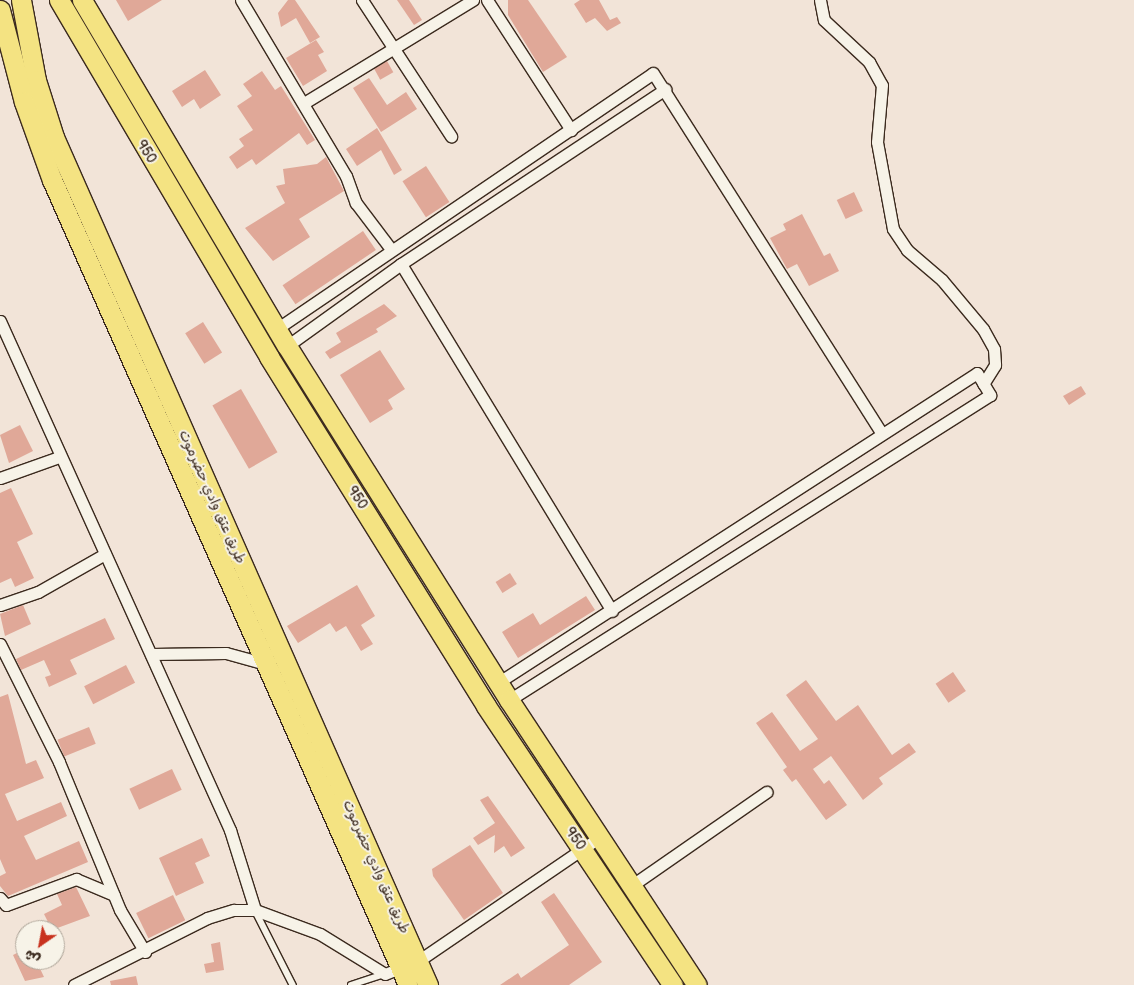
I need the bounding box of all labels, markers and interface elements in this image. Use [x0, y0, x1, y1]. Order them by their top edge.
street label: 950 [133, 137, 159, 167]
street label: طريق عتق وادي حضرموت [175, 428, 249, 566]
street label: 950 [343, 483, 371, 513]
street label: طريق عتق وادي حضرموت [339, 798, 413, 936]
street label: 950 [561, 824, 589, 854]
north arrow [15, 920, 65, 970]
text: ش [21, 946, 43, 968]

